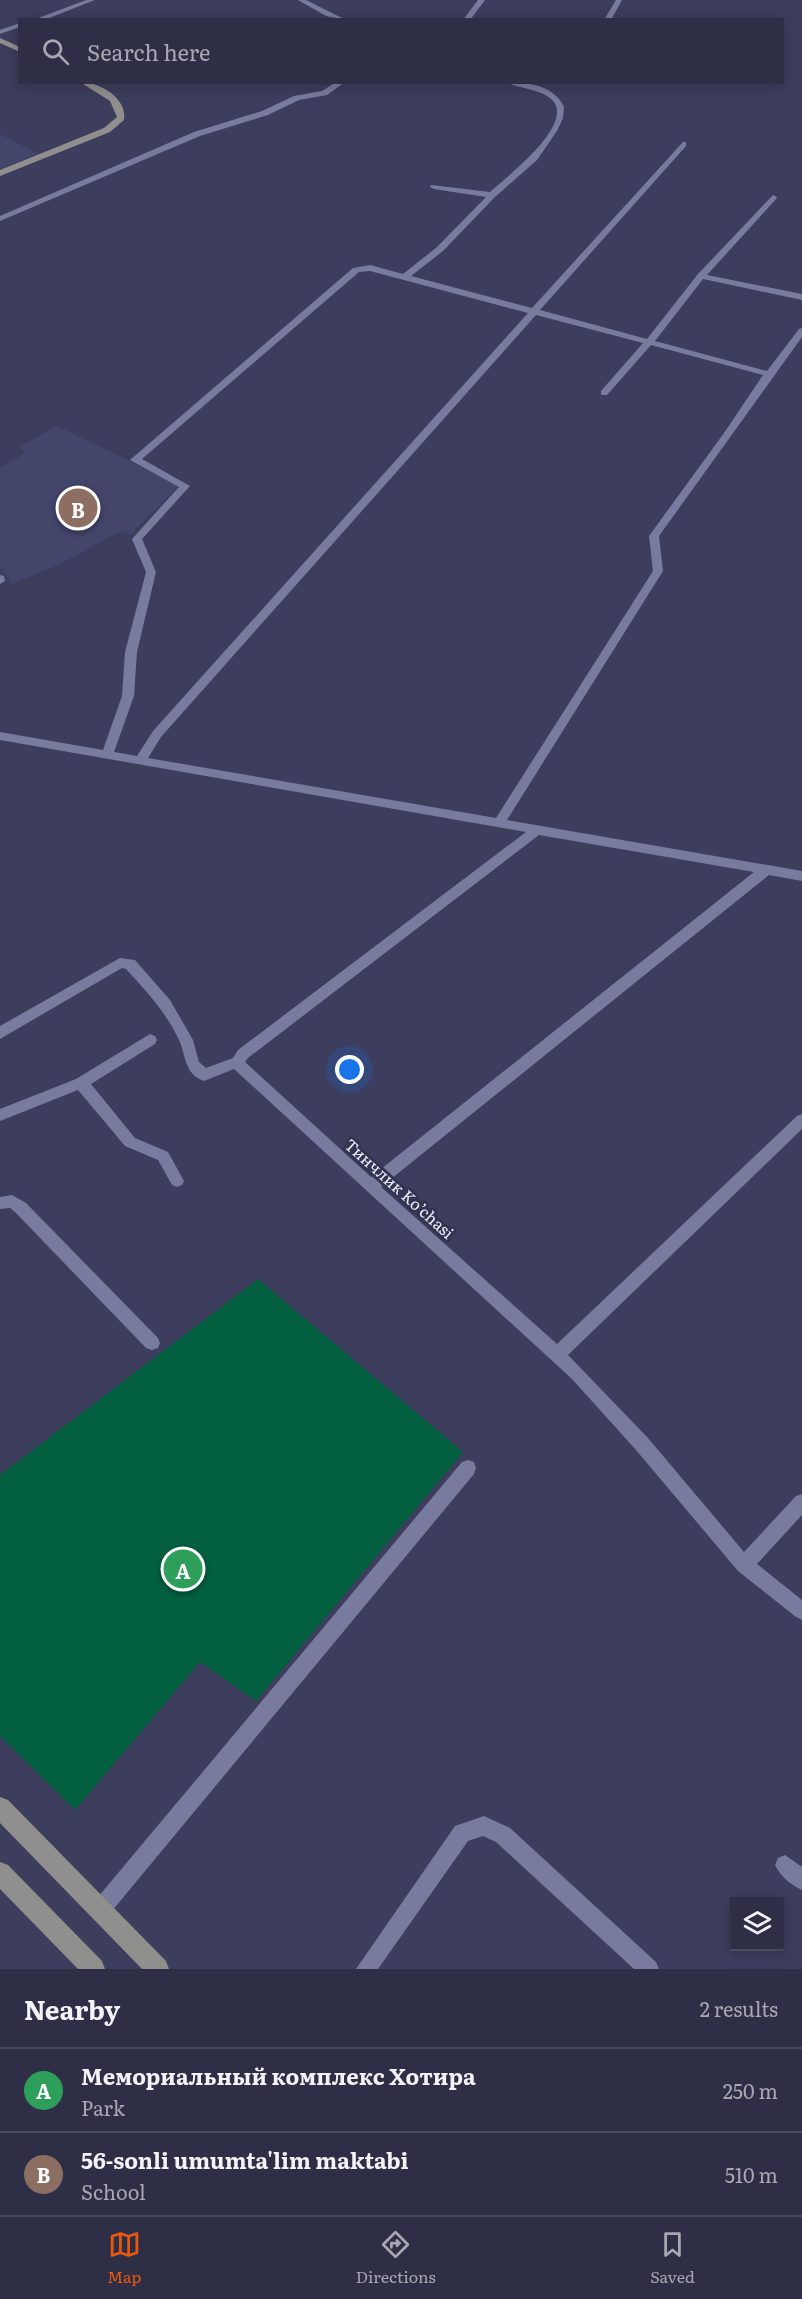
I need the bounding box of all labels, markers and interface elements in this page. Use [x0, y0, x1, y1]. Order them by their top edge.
search box [18, 18, 784, 84]
icon: search [39, 35, 72, 68]
text: Search here [87, 35, 210, 68]
pin: B [58, 486, 98, 530]
your location [335, 1055, 364, 1084]
street label: Тинчлик Ko’chasi [340, 1132, 460, 1244]
pin: A [164, 1546, 202, 1592]
map controls [730, 1897, 784, 1951]
button: layers [730, 1897, 784, 1951]
text: Nearby [24, 1989, 120, 2028]
text: 2 results [700, 1993, 778, 2023]
text: Мемориальный комплекс Хотира [81, 2059, 476, 2092]
text: A [36, 2075, 51, 2105]
text: 250 m [723, 2075, 778, 2105]
text: Park [81, 2092, 125, 2122]
text: 56-sonli umumta'lim maktabi [81, 2143, 409, 2176]
text: B [37, 2159, 50, 2189]
text: 510 m [725, 2159, 778, 2189]
text: School [81, 2176, 146, 2206]
tab: Map [107, 2228, 141, 2288]
tab: Directions [356, 2228, 436, 2288]
tab: Saved [650, 2228, 695, 2288]

